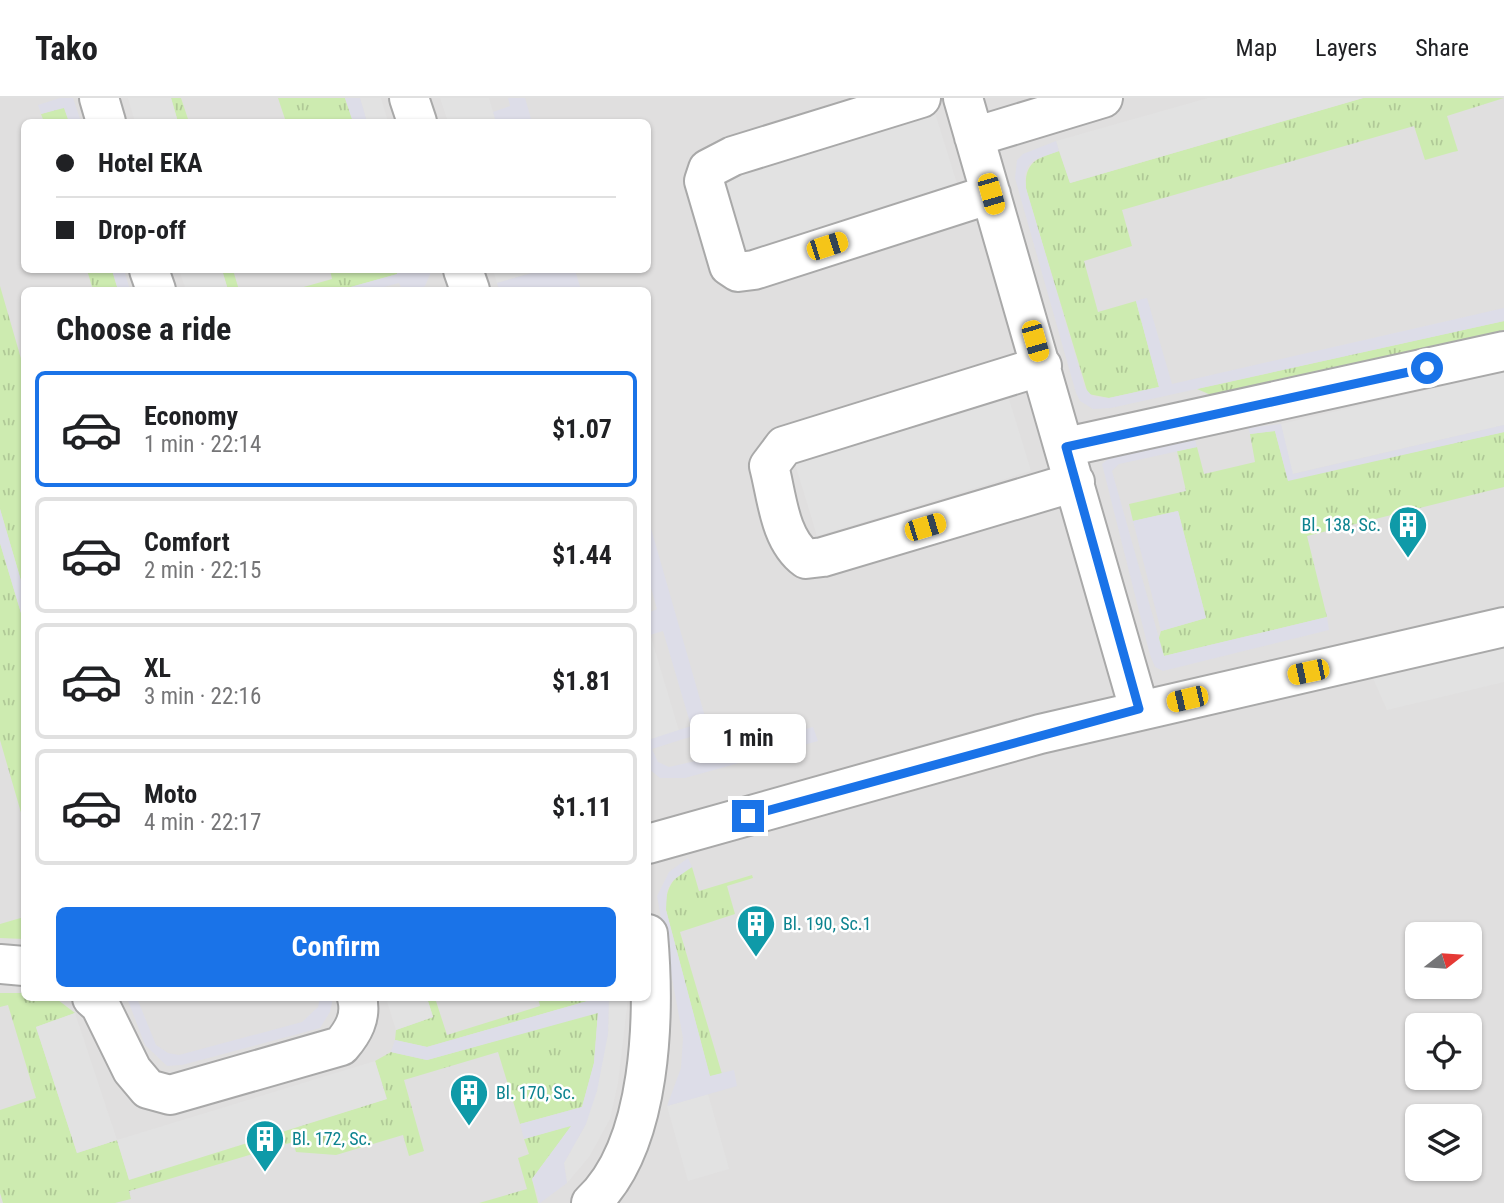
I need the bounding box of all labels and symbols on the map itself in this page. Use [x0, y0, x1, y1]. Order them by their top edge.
car [976, 171, 1007, 217]
car [804, 230, 851, 262]
car [1020, 318, 1051, 364]
route start [1411, 352, 1443, 384]
building icon: Bl. 138, Sc. [1387, 504, 1429, 559]
car [902, 511, 949, 543]
place label: Bl. 138, Sc. [1301, 514, 1381, 535]
car [1286, 657, 1331, 687]
car [1165, 684, 1210, 714]
callout: 1 min [690, 714, 806, 764]
route end [732, 800, 764, 832]
building icon: Bl. 190, Sc.1 [735, 903, 777, 958]
place label: Bl. 190, Sc.1 [783, 913, 871, 934]
north arrow [1405, 922, 1482, 999]
building icon: Bl. 170, Sc. [448, 1072, 490, 1127]
place label: Bl. 170, Sc. [496, 1082, 576, 1103]
building icon: Bl. 172, Sc. [244, 1118, 286, 1173]
place label: Bl. 172, Sc. [292, 1128, 372, 1149]

